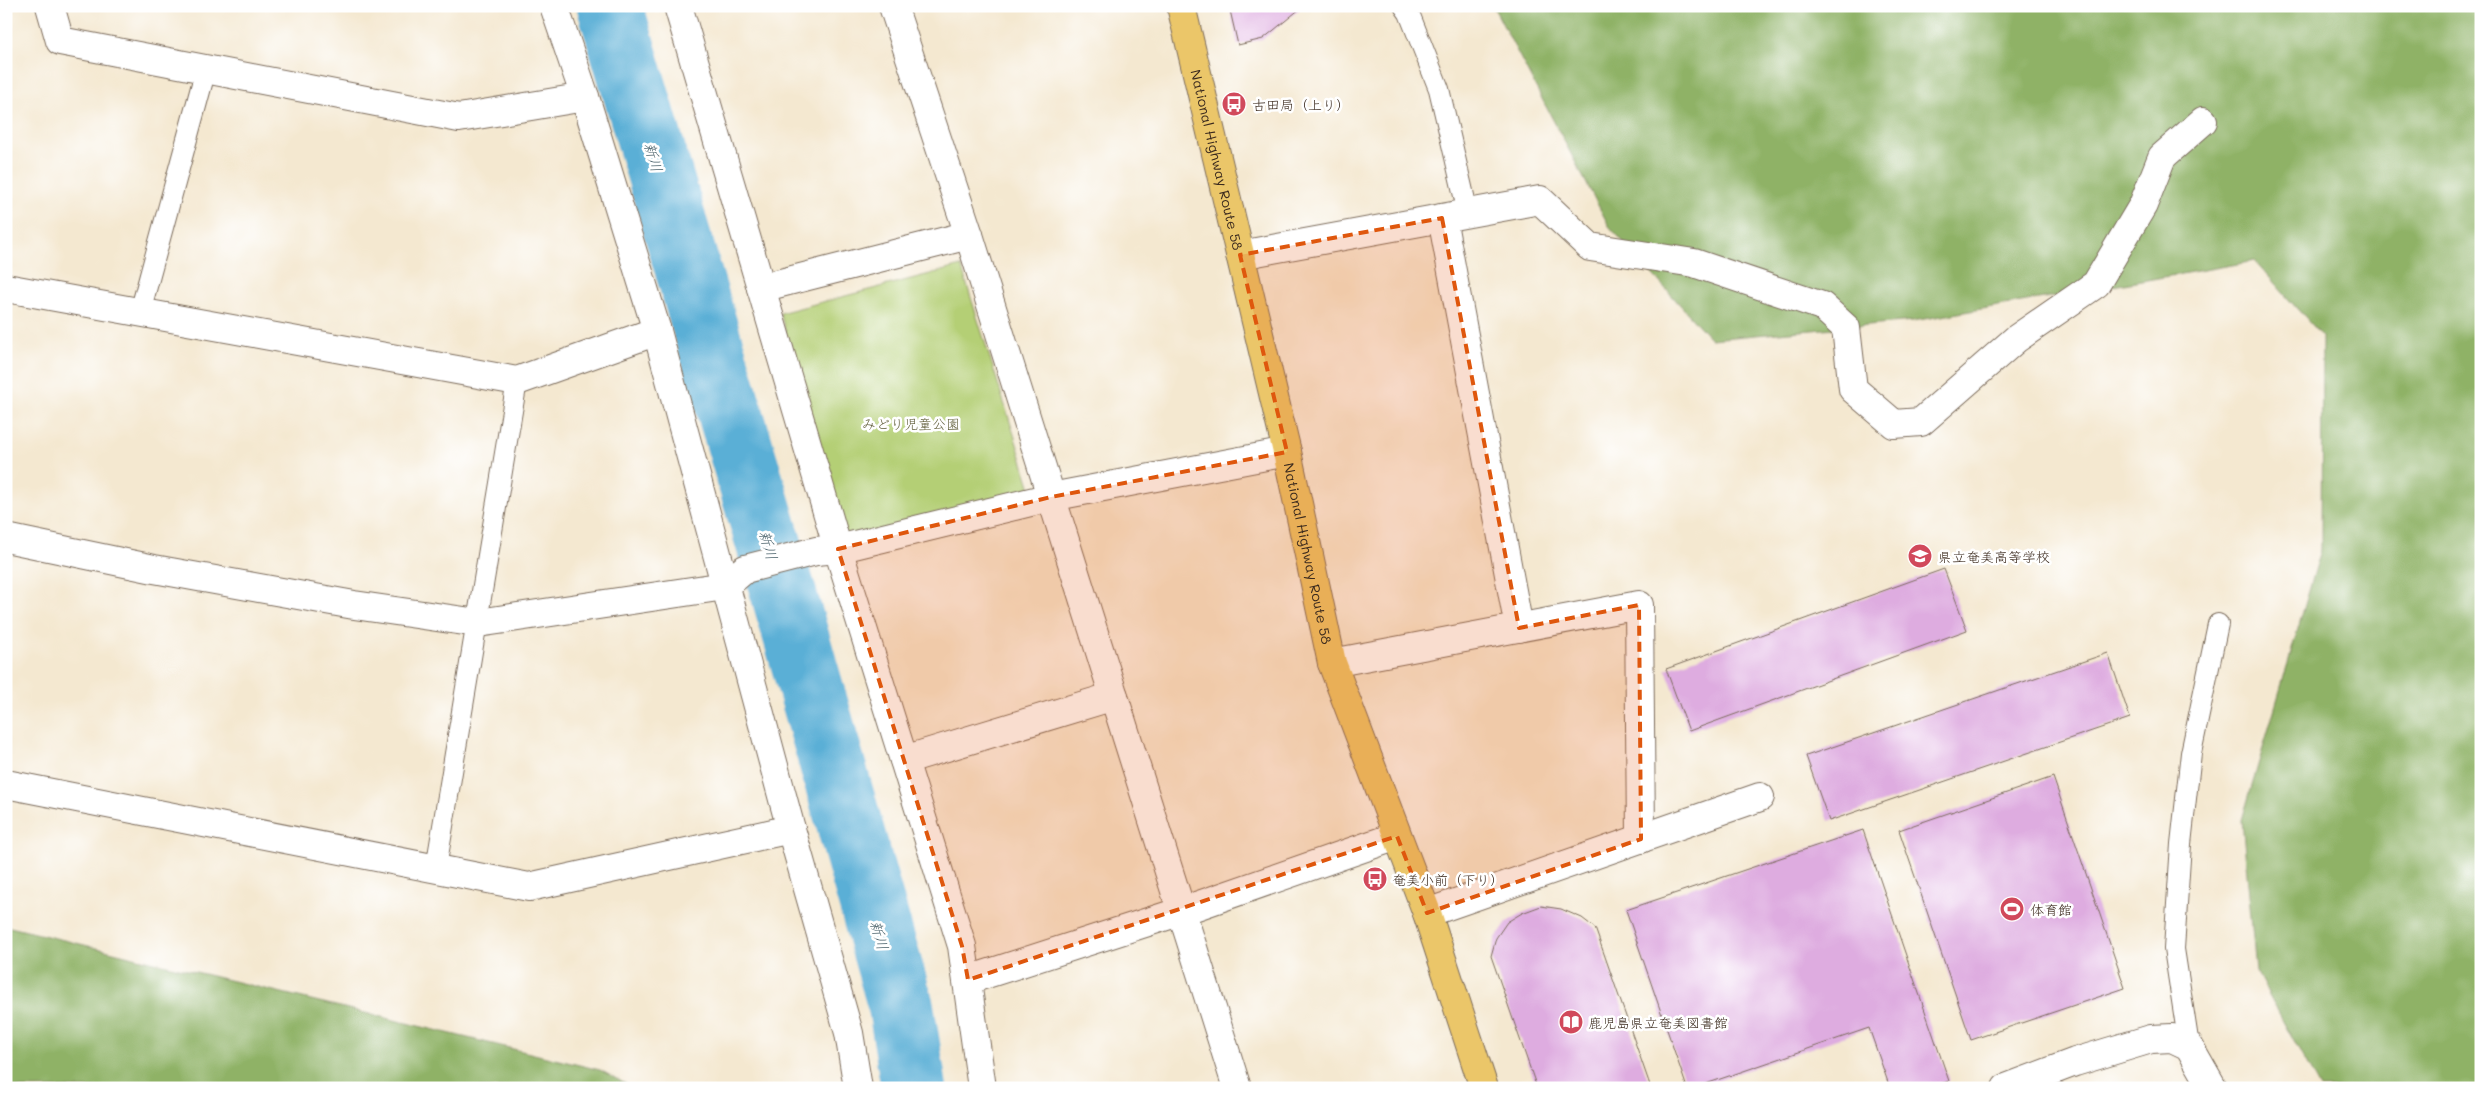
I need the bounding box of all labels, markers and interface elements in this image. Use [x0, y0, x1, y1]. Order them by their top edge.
street label: National Highway Route 58 [1187, 68, 1248, 252]
bus stop icon: 古田局（上り） [1221, 91, 1247, 117]
place label: 古田局（上り） [1252, 95, 1350, 114]
water label: 新川 [640, 140, 668, 174]
park label: みどり児童公園 [862, 414, 960, 433]
street label: National Highway Route 58 [1280, 461, 1337, 646]
water label: 新川 [755, 528, 783, 562]
school or university icon: 県立奄美高等学校 [1907, 543, 1933, 569]
place label: 県立奄美高等学校 [1938, 547, 2050, 566]
bus stop icon: 奄美小前（下り） [1362, 866, 1388, 892]
place label: 奄美小前（下り） [1392, 870, 1504, 889]
sports icon: 体育館 [1999, 896, 2025, 922]
place label: 体育館 [2030, 900, 2072, 919]
water label: 新川 [866, 918, 894, 952]
library icon: 鹿児島県立奄美図書館 [1558, 1009, 1584, 1035]
place label: 鹿児島県立奄美図書館 [1588, 1013, 1728, 1032]

